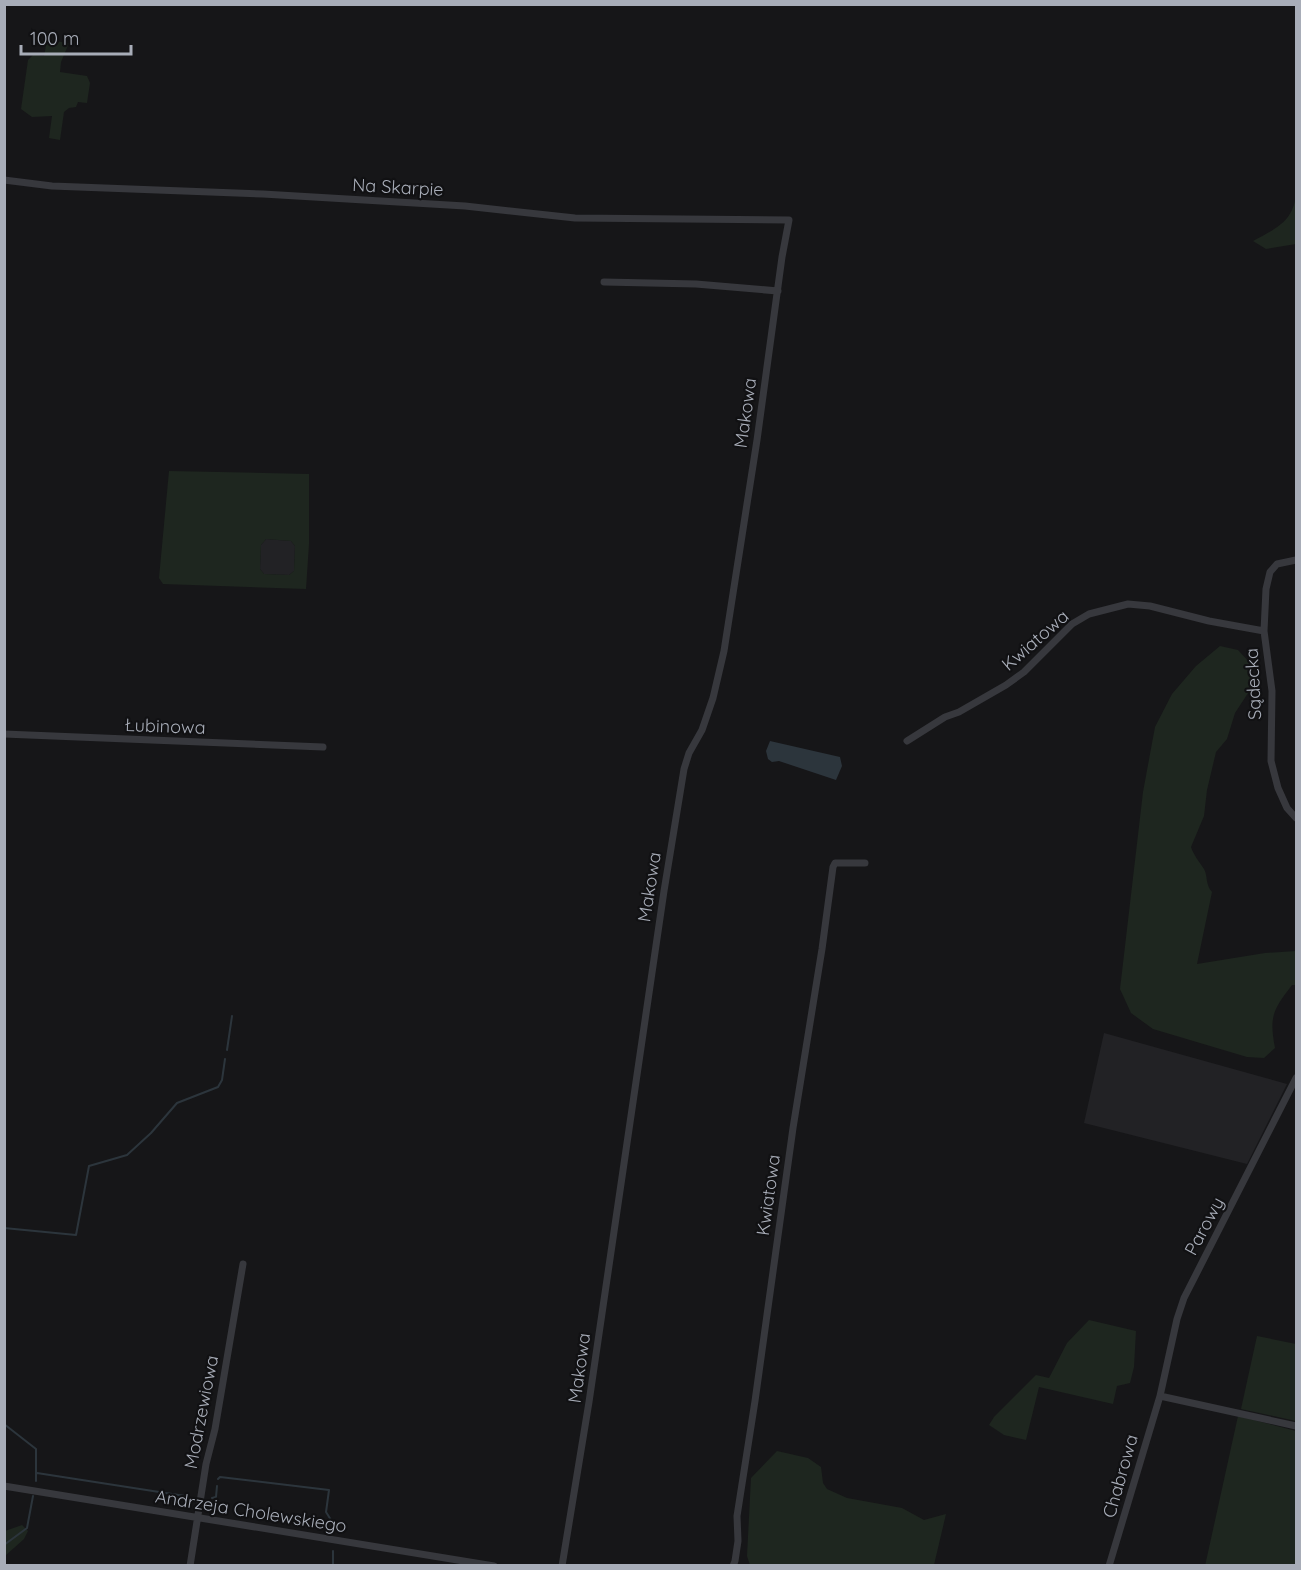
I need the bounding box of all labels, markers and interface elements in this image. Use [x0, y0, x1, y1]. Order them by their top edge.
scale bar [21, 18, 130, 56]
text: 100 m [30, 27, 79, 50]
street label: Na Skarpie [352, 173, 444, 201]
street label: Makowa [729, 377, 761, 449]
street label: Kwiatowa [997, 605, 1073, 675]
street label: Sądecka [1240, 648, 1266, 720]
street label: Łubinowa [124, 713, 206, 739]
street label: Makowa [632, 850, 666, 924]
street label: Kwiatowa [751, 1153, 785, 1237]
street label: Parowy [1179, 1193, 1229, 1259]
street label: Makowa [563, 1332, 595, 1404]
street label: Modrzewiowa [179, 1353, 223, 1471]
street label: Chabrowa [1097, 1432, 1143, 1520]
street label: Andrzeja Cholewskiego [154, 1485, 348, 1537]

